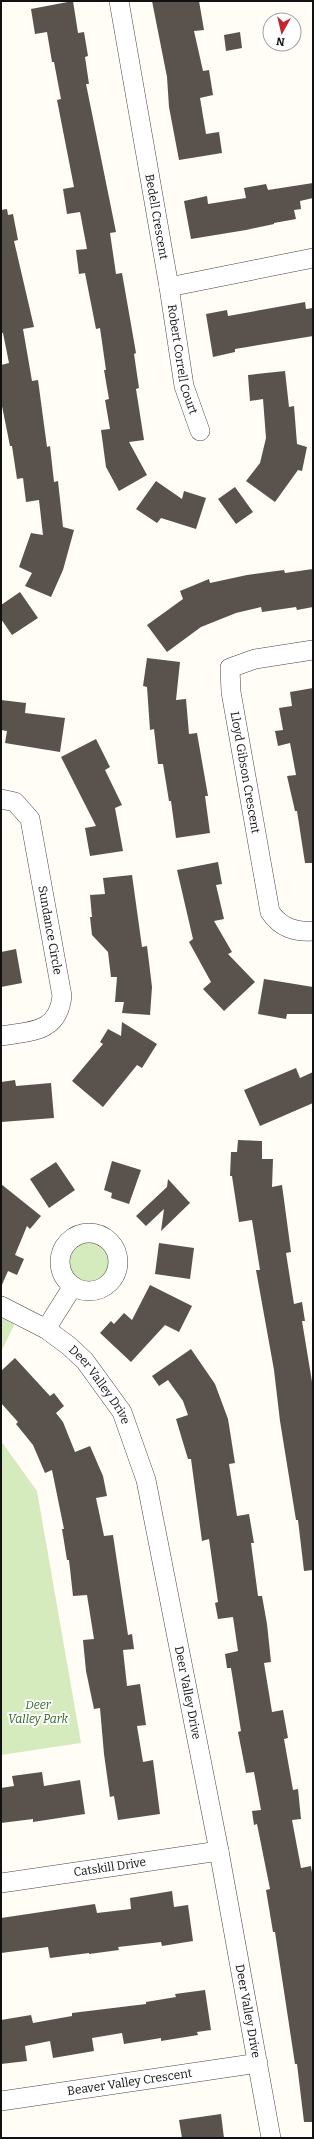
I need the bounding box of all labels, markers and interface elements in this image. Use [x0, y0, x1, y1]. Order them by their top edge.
north arrow [262, 12, 302, 52]
text: N [275, 34, 286, 48]
street label: Bedell Crescent [142, 173, 171, 261]
street label: Robert Correll Court [165, 303, 201, 417]
street label: Lloyd Gibson Crescent [228, 710, 263, 835]
street label: Sundance Circle [35, 885, 65, 976]
street label: Deer Valley Drive [66, 1343, 133, 1426]
street label: Deer Valley Drive [172, 1645, 204, 1741]
park label: Deer Valley Park [8, 1698, 69, 1726]
street label: Catskill Drive [73, 1855, 147, 1879]
street label: Deer Valley Drive [233, 1963, 263, 2059]
street label: Beaver Valley Crescent [66, 2066, 194, 2098]

